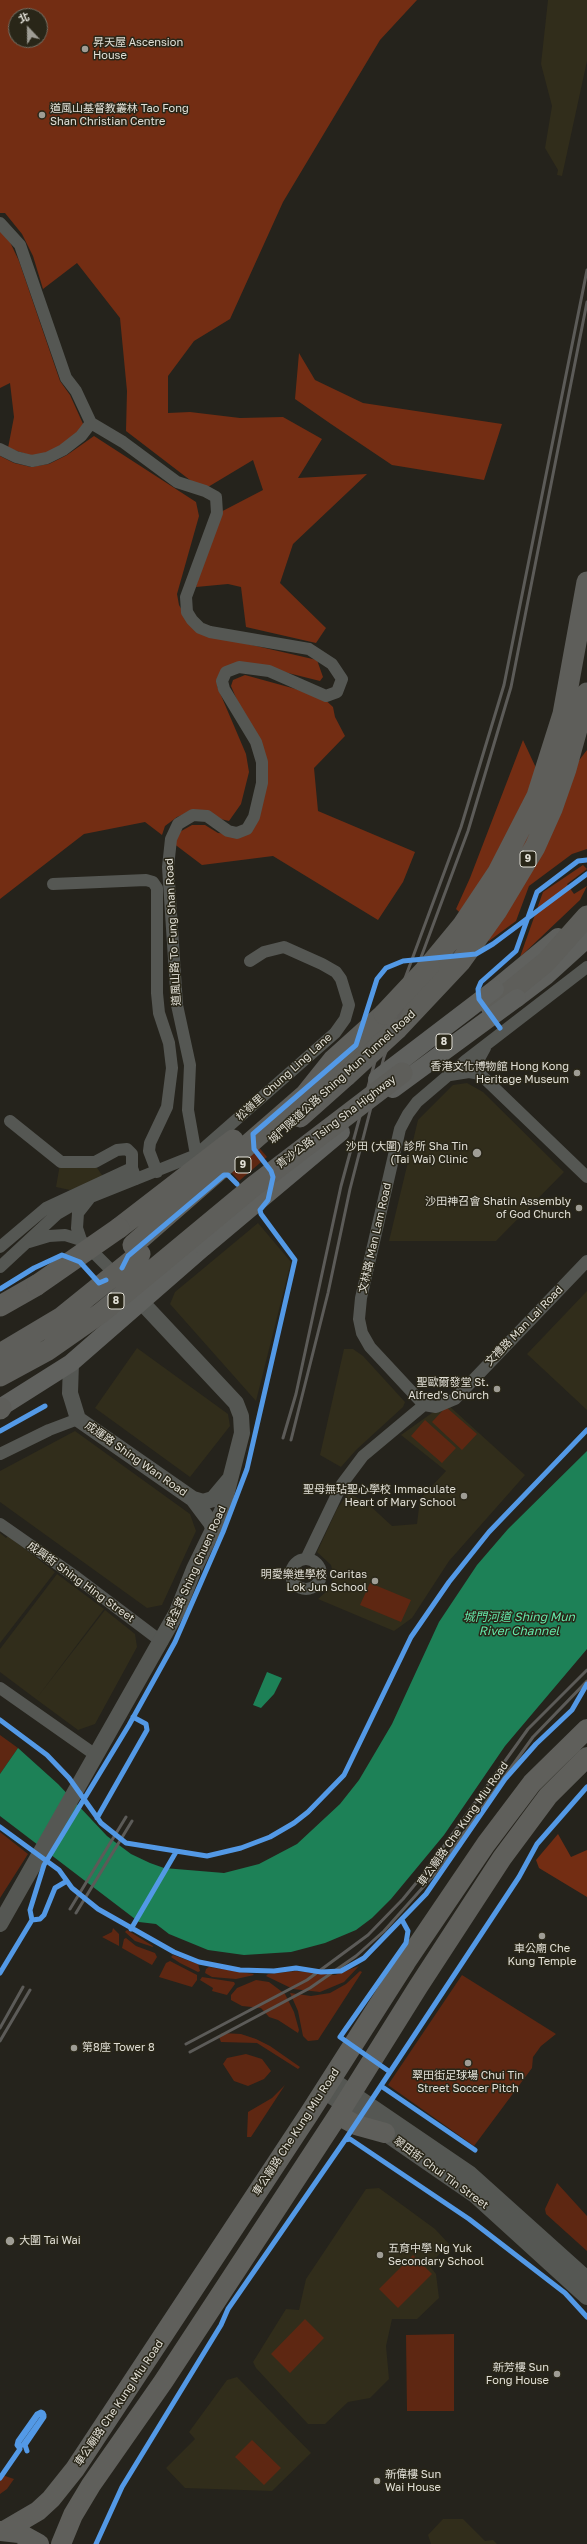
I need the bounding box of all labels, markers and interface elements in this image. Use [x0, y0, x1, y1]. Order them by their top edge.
north arrow [8, 8, 48, 48]
text: 北 [16, 9, 31, 25]
place label: 昇天屋 Ascension House [93, 36, 183, 62]
marker: 昇天屋 Ascension House [80, 44, 90, 54]
place label: 道風山基督教叢林 Tao Fong Shan Christian Centre [50, 102, 189, 128]
marker: 道風山基督教叢林 Tao Fong Shan Christian Centre [37, 110, 47, 120]
road number: 9 [520, 851, 536, 867]
street label: 道風山路 To Fung Shan Road [163, 858, 183, 1006]
street label: 城門隧道公路 Shing Mun Tunnel Road [266, 1008, 418, 1146]
street label: 松嶺里 Chung Ling Lane [233, 1031, 335, 1123]
road number: 8 [436, 1034, 452, 1050]
place label: 香港文化博物館 Hong Kong Heritage Museum [431, 1060, 569, 1086]
marker: 香港文化博物館 Hong Kong Heritage Museum [572, 1068, 582, 1078]
street label: 青沙公路 Tsing Sha Highway [274, 1073, 398, 1171]
place label: 沙田 (大圍) 診所 Sha Tin (Tai Wai) Clinic [346, 1140, 468, 1166]
marker: 沙田 (大圍) 診所 Sha Tin (Tai Wai) Clinic [471, 1147, 483, 1159]
road number: 9 [235, 1157, 251, 1173]
street label: 文林路 Man Lam Road [356, 1181, 394, 1295]
place label: 沙田神召會 Shatin Assembly of God Church [425, 1195, 571, 1221]
marker: 沙田神召會 Shatin Assembly of God Church [574, 1203, 584, 1213]
street label: 文禮路 Man Lai Road [482, 1283, 566, 1369]
road number: 8 [108, 1293, 124, 1309]
place label: 聖歐爾發堂 St. Alfred's Church [408, 1376, 489, 1402]
marker: 聖歐爾發堂 St. Alfred's Church [492, 1384, 502, 1394]
street label: 成運路 Shing Wan Road [82, 1419, 190, 1499]
place label: 聖母無玷聖心學校 Immaculate Heart of Mary School [303, 1483, 456, 1509]
marker: 聖母無玷聖心學校 Immaculate Heart of Mary School [459, 1491, 469, 1501]
street label: 成全路 Shing Chuen Road [163, 1504, 229, 1630]
street label: 成興街 Shing Hing Street [25, 1539, 137, 1625]
place label: 明愛樂進學校 Caritas Lok Jun School [261, 1568, 367, 1594]
marker: 明愛樂進學校 Caritas Lok Jun School [370, 1576, 380, 1586]
water label: 城門河道 Shing Mun River Channel [463, 1610, 575, 1638]
street label: 車公廟路 Che Kung Miu Road [415, 1759, 511, 1889]
marker: 車公廟 Che Kung Temple [537, 1931, 547, 1941]
place label: 車公廟 Che Kung Temple [508, 1942, 576, 1968]
place label: 第8座 Tower 8 [82, 2041, 155, 2055]
marker: 第8座 Tower 8 [69, 2043, 79, 2053]
marker: 翠田街足球場 Chui Tin Street Soccer Pitch [463, 2058, 473, 2068]
street label: 車公廟路 Che Kung Miu Road [250, 2066, 342, 2198]
place label: 翠田街足球場 Chui Tin Street Soccer Pitch [412, 2069, 524, 2095]
street label: 翠田街 Chui Tin Street [391, 2134, 491, 2212]
place label: 大圍 Tai Wai [19, 2234, 81, 2248]
marker: 大圍 Tai Wai [4, 2235, 16, 2247]
place label: 五育中學 Ng Yuk Secondary School [388, 2242, 484, 2268]
marker: 五育中學 Ng Yuk Secondary School [375, 2250, 385, 2260]
street label: 車公廟路 Che Kung Miu Road [72, 2337, 166, 2469]
place label: 新芳樓 Sun Fong House [486, 2361, 549, 2387]
marker: 新芳樓 Sun Fong House [552, 2369, 562, 2379]
place label: 新偉樓 Sun Wai House [385, 2468, 441, 2494]
marker: 新偉樓 Sun Wai House [372, 2476, 382, 2486]

